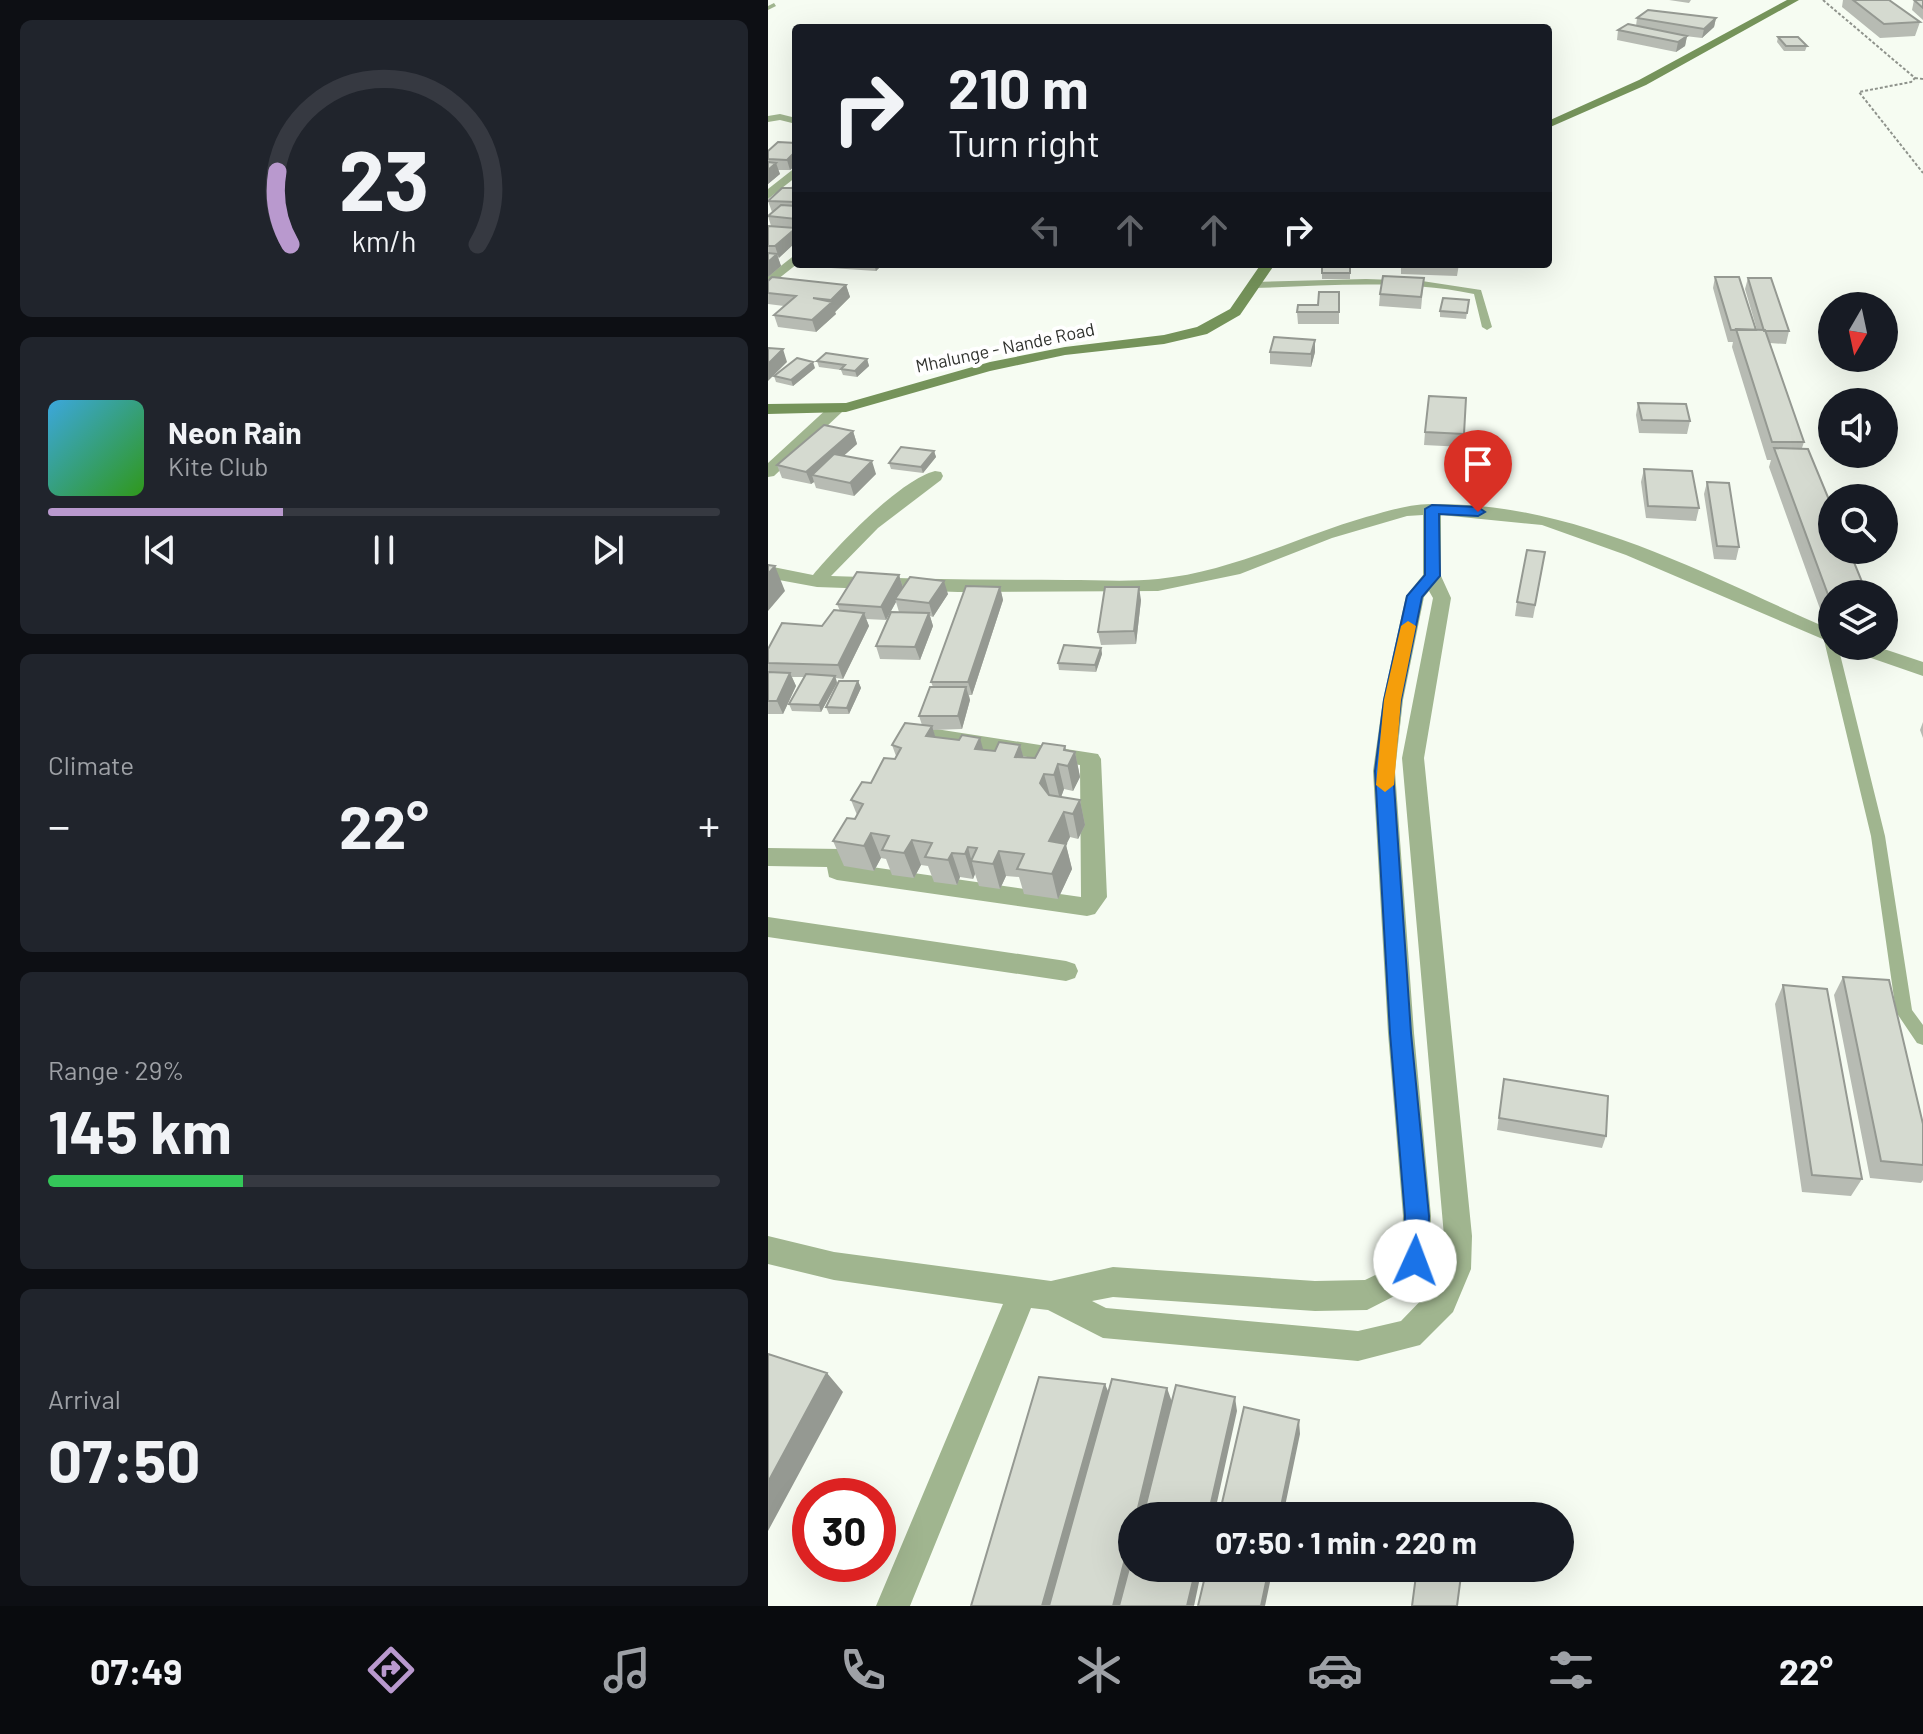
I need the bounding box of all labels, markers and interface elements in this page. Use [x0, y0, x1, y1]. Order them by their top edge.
text: 210 m [948, 53, 1089, 120]
icon: right [816, 56, 920, 160]
text: Turn right [948, 121, 1100, 164]
text: 23 [339, 127, 429, 227]
icon: left [1024, 208, 1068, 252]
icon: ahead [1108, 208, 1152, 252]
icon: ahead [1192, 208, 1236, 252]
icon: right [1276, 208, 1320, 252]
text: km/h [352, 223, 416, 258]
north arrow [1818, 292, 1898, 372]
map controls [1818, 292, 1898, 660]
street label: Mhalunge - Nande Road [913, 317, 1097, 377]
button: sound [1818, 388, 1898, 468]
text: Neon Rain [168, 414, 302, 450]
pin [1444, 430, 1512, 512]
icon: arrive [1456, 442, 1500, 486]
text: Kite Club [168, 450, 269, 481]
button: search [1818, 484, 1898, 564]
icon: previous [138, 528, 182, 572]
icon: pause [362, 528, 406, 572]
icon: next [586, 528, 630, 572]
button: layers [1818, 580, 1898, 660]
text: Climate [48, 749, 134, 780]
text: 22° [339, 789, 429, 861]
text: − [48, 798, 70, 851]
text: + [698, 798, 720, 851]
text: Range · 29% [48, 1054, 184, 1085]
text: 145 km [48, 1094, 232, 1166]
position arrow [1373, 1219, 1457, 1303]
text: Arrival [48, 1383, 121, 1414]
text: 07:50 [48, 1423, 200, 1495]
speed limit sign: 30 [792, 1478, 896, 1582]
text: 07:50 · 1 min · 220 m [1215, 1524, 1477, 1560]
icon: directions [363, 1642, 419, 1698]
icon: music [599, 1642, 655, 1698]
icon: phone [835, 1642, 891, 1698]
icon: climate [1071, 1642, 1127, 1698]
icon: car [1307, 1642, 1363, 1698]
icon: filters [1543, 1642, 1599, 1698]
text: 07:49 [90, 1649, 182, 1692]
text: 22° [1779, 1649, 1833, 1692]

